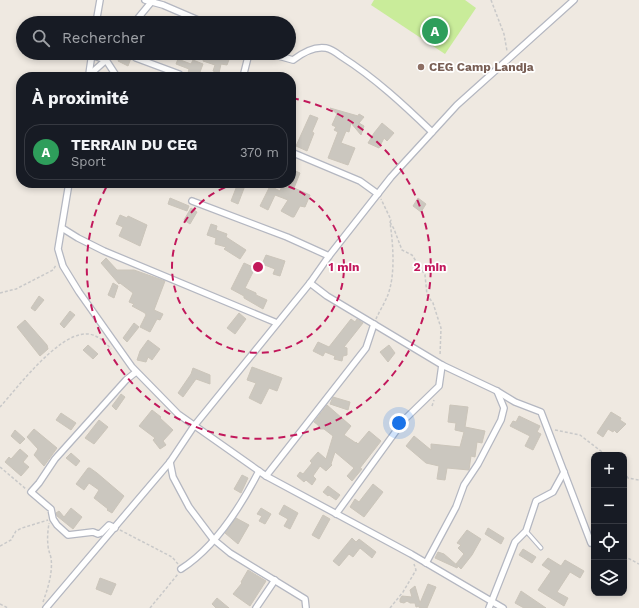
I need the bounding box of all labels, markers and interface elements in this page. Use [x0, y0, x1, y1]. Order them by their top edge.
search box [16, 16, 296, 60]
pin: A [422, 16, 448, 46]
icon: search [30, 27, 52, 49]
text: Rechercher [62, 29, 145, 47]
place label: CEG Camp Landja [429, 60, 534, 74]
marker: CEG Camp Landja [416, 62, 426, 72]
text: À proximité [32, 88, 129, 108]
text: TERRAIN DU CEG [71, 136, 197, 154]
text: A [42, 145, 50, 160]
text: 370 m [240, 145, 279, 160]
text: Sport [71, 154, 106, 169]
centre of rings [251, 260, 265, 274]
text: 1 min [329, 260, 359, 274]
text: 2 min [414, 260, 446, 274]
your location [389, 413, 409, 433]
map controls [591, 452, 627, 596]
button: + [591, 452, 627, 488]
button: − [591, 488, 627, 524]
button: locate [591, 524, 627, 560]
button: layers [591, 560, 627, 596]

